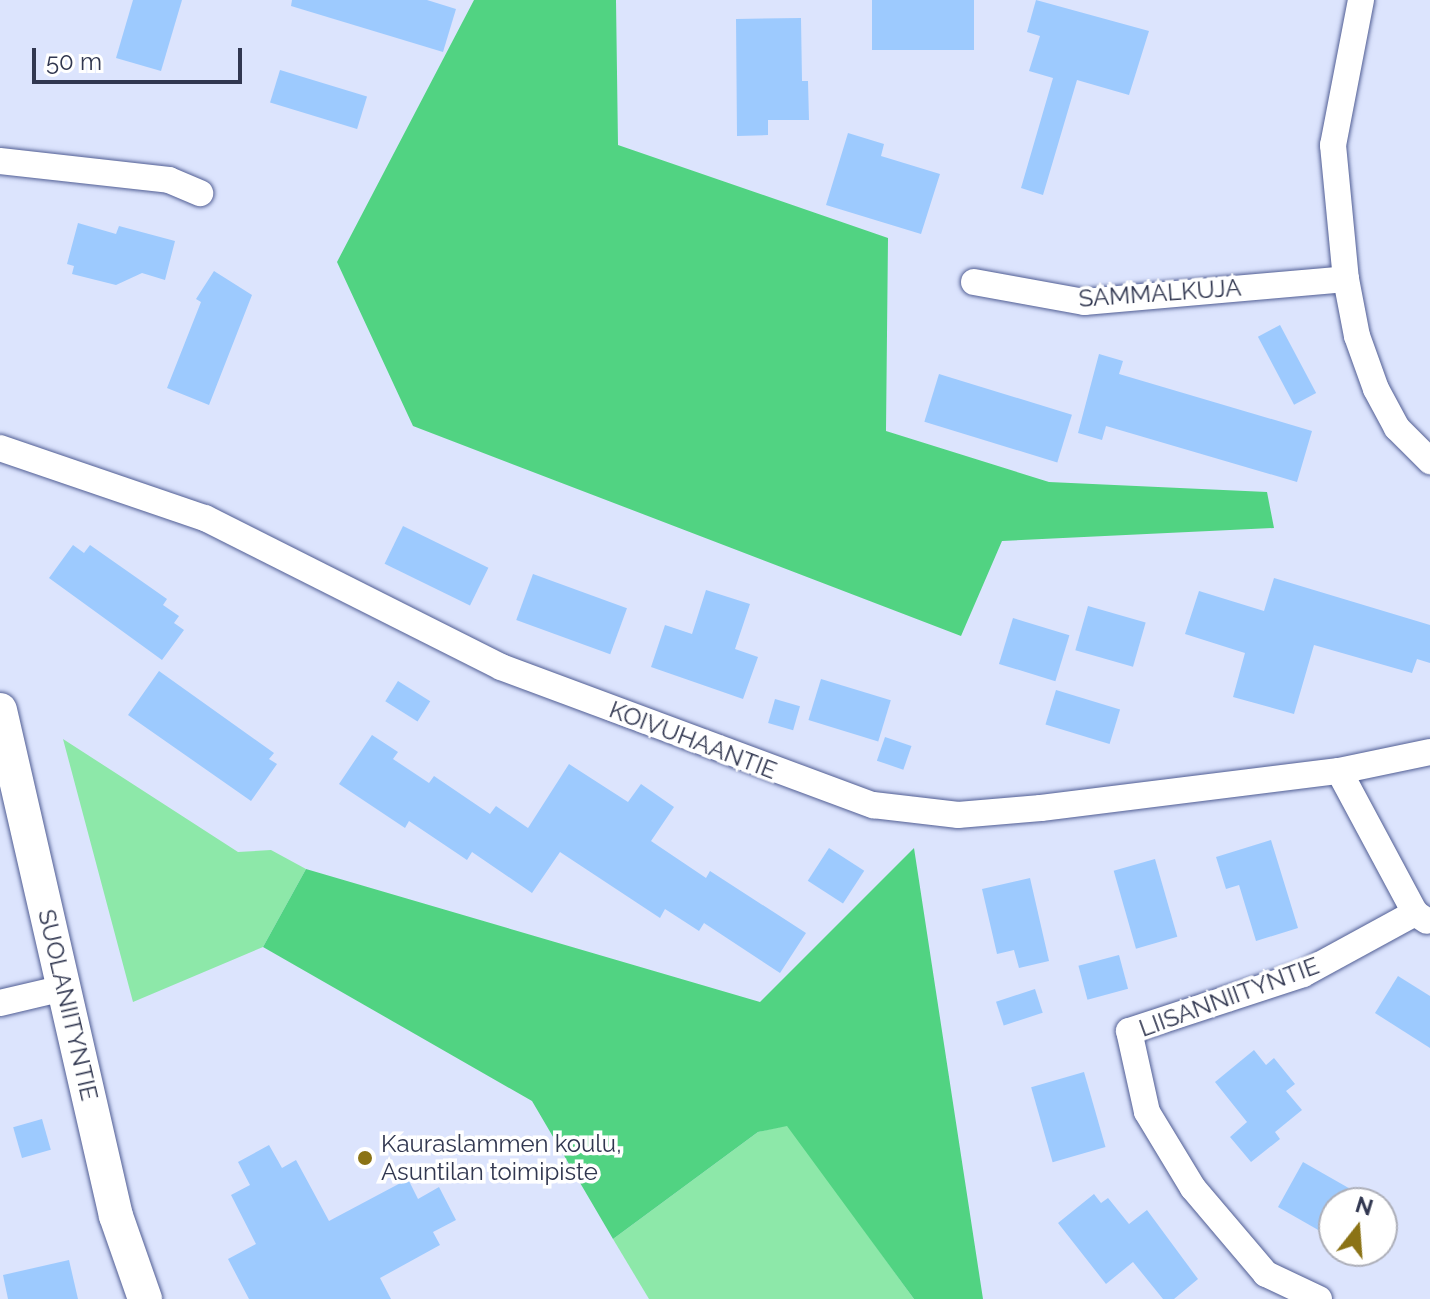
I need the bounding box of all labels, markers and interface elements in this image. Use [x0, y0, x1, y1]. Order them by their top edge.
scale bar [36, 32, 246, 82]
text: 50 m [46, 47, 102, 76]
street label: SAMMALKUJA [1078, 273, 1242, 313]
street label: KOIVUHAANTIE [605, 695, 781, 785]
street label: SUOLANIITYNTIE [32, 907, 104, 1103]
street label: LIISANNIITYNTIE [1135, 951, 1323, 1043]
place label: Kauraslammen koulu, Asuntilan toimipiste [381, 1130, 622, 1186]
marker: Kauraslammen koulu, Asuntilan toimipiste [356, 1149, 374, 1167]
north arrow [1318, 1187, 1398, 1267]
text: N [1353, 1191, 1376, 1221]

